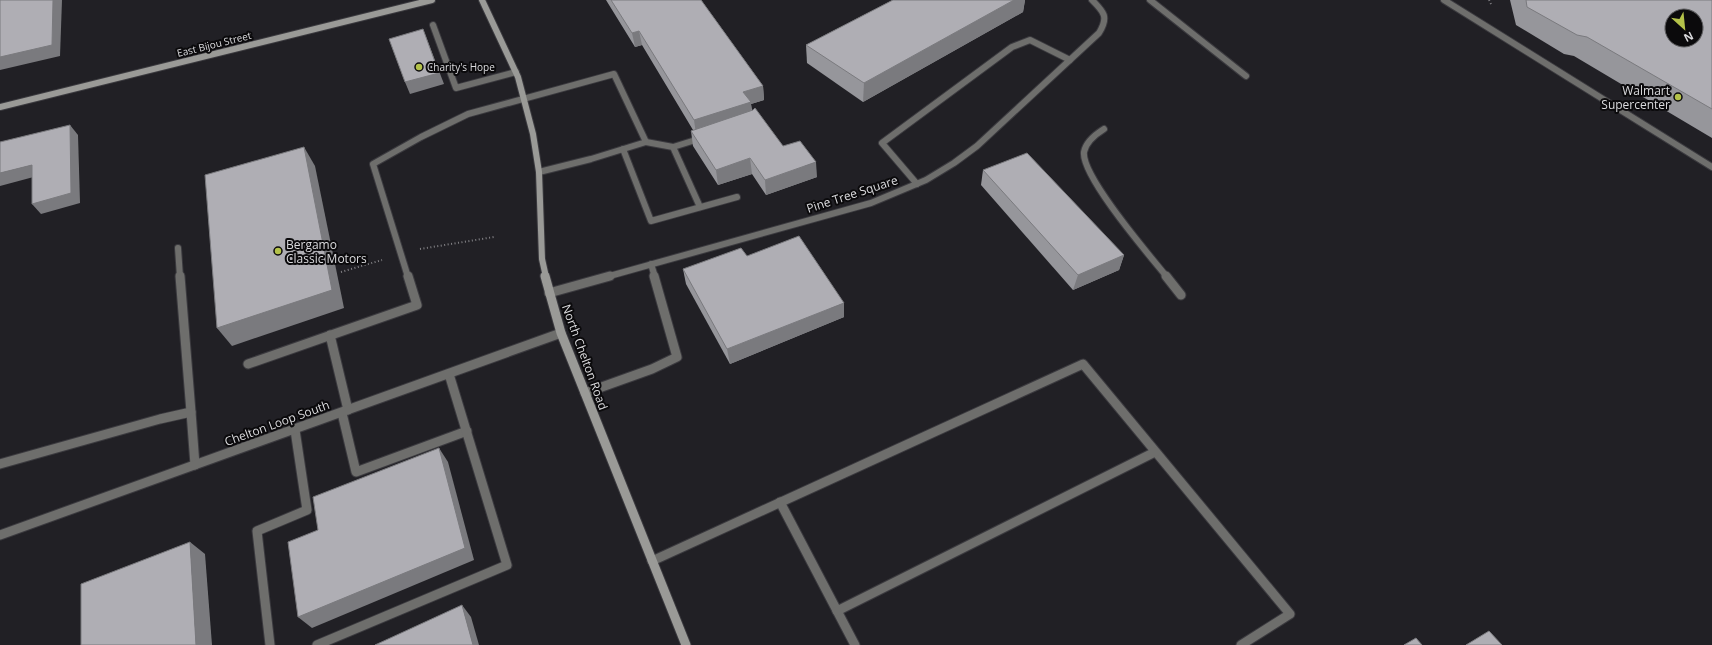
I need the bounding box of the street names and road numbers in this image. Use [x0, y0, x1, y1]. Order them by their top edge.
street label: East Bijou Street [175, 28, 253, 60]
street label: Pine Tree Square [804, 171, 900, 217]
street label: North Chelton Road [558, 302, 612, 412]
street label: Chelton Loop South [222, 396, 332, 450]

